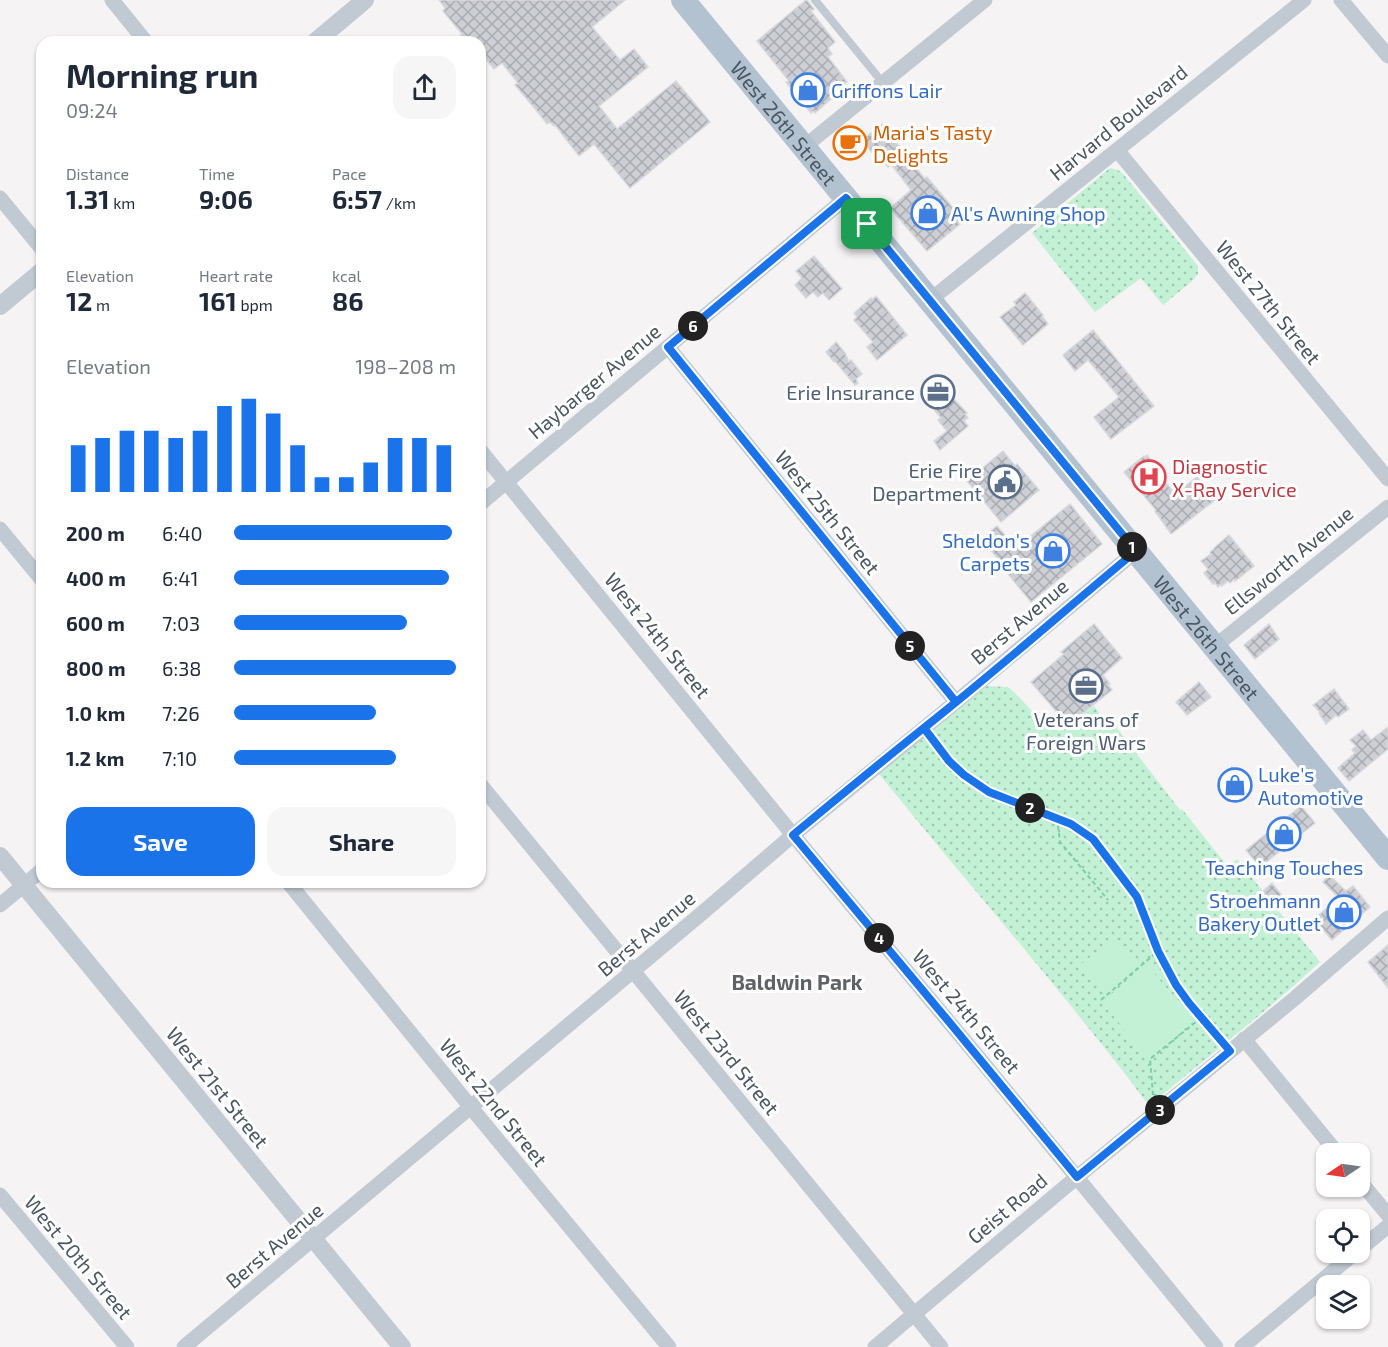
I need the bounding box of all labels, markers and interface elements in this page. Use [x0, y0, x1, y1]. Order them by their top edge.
text: Morning run [66, 55, 258, 95]
button: share [393, 56, 456, 119]
street label: West 26th Street [726, 56, 842, 190]
street label: Harvard Boulevard [1044, 59, 1192, 185]
shop icon: Griffons Lair [790, 72, 826, 108]
place label: Griffons Lair [831, 78, 942, 102]
text: 09:24 [66, 98, 118, 122]
place label: Maria's Tasty Delights [873, 120, 993, 167]
cafe icon: Maria's Tasty Delights [832, 125, 868, 161]
text: Distance [66, 164, 129, 183]
text: Time [199, 164, 235, 183]
text: Pace [332, 164, 366, 183]
text: 1.31 [66, 183, 110, 214]
text: 9:06 [199, 183, 253, 214]
text: 6:57 [332, 183, 382, 214]
text: km [110, 193, 135, 212]
text: /km [382, 193, 416, 212]
shop icon: Al's Awning Shop [910, 195, 946, 231]
pin [841, 198, 892, 249]
place label: Al's Awning Shop [951, 201, 1106, 225]
icon: arrive [850, 207, 883, 240]
street label: West 27th Street [1212, 235, 1326, 369]
text: Elevation [66, 266, 134, 285]
text: Heart rate [199, 266, 273, 285]
text: kcal [332, 266, 361, 285]
text: 12 [66, 285, 92, 316]
text: 161 [199, 285, 237, 316]
text: 86 [332, 285, 364, 316]
text: m [92, 295, 110, 314]
text: bpm [237, 295, 273, 314]
pin: 6 [678, 311, 708, 341]
text: 6 [688, 316, 698, 335]
street label: Haybarger Avenue [523, 319, 665, 443]
text: Elevation [66, 354, 151, 378]
text: 198–208 m [355, 354, 456, 378]
office icon: Erie Insurance [920, 374, 956, 410]
place label: Erie Insurance [786, 380, 915, 404]
street label: West 25th Street [771, 445, 886, 579]
place label: Diagnostic X-Ray Service [1172, 454, 1297, 501]
place label: Erie Fire Department [872, 458, 982, 505]
hospital icon: Diagnostic X-Ray Service [1131, 459, 1167, 495]
public building icon: Erie Fire Department [987, 464, 1023, 500]
street label: Ellsworth Avenue [1219, 501, 1357, 619]
text: 200 m [66, 521, 125, 545]
text: 6:40 [162, 521, 203, 545]
place label: Sheldon's Carpets [942, 528, 1030, 575]
pin: 1 [1117, 532, 1147, 562]
shop icon: Sheldon's Carpets [1035, 533, 1071, 569]
text: 1 [1129, 537, 1135, 556]
text: 400 m [66, 566, 126, 590]
text: 6:41 [162, 566, 198, 590]
street label: West 24th Street [600, 567, 716, 703]
street label: West 26th Street [1149, 570, 1265, 705]
street label: Berst Avenue [965, 573, 1073, 669]
text: 600 m [66, 611, 125, 635]
text: 7:03 [162, 611, 200, 635]
pin: 5 [895, 631, 925, 661]
text: 5 [906, 636, 914, 655]
text: 800 m [66, 656, 126, 680]
text: 6:38 [162, 656, 201, 680]
office icon: Veterans of Foreign Wars [1068, 668, 1104, 704]
text: 1.0 km [66, 701, 125, 725]
text: 7:26 [162, 701, 200, 725]
place label: Veterans of Foreign Wars [1026, 707, 1146, 754]
text: 1.2 km [66, 746, 124, 770]
text: 7:10 [162, 746, 197, 770]
place label: Luke's Automotive [1258, 762, 1363, 809]
shop icon: Luke's Automotive [1217, 767, 1253, 803]
pin: 2 [1015, 793, 1045, 823]
text: 2 [1025, 798, 1035, 817]
button: Save [66, 807, 255, 876]
button: Share [267, 807, 456, 876]
shop icon: Teaching Touches [1266, 816, 1302, 852]
place label: Teaching Touches [1205, 855, 1363, 879]
street label: Berst Avenue [592, 885, 700, 981]
place label: Stroehmann Bakery Outlet [1198, 888, 1321, 935]
shop icon: Stroehmann Bakery Outlet [1326, 894, 1362, 930]
pin: 4 [864, 923, 894, 953]
text: 4 [874, 928, 884, 947]
street label: West 24th Street [908, 944, 1026, 1078]
district label: Baldwin Park [731, 969, 863, 994]
street label: West 23rd Street [669, 985, 785, 1119]
street label: West 21st Street [162, 1022, 274, 1153]
street label: West 22nd Street [435, 1033, 553, 1171]
pin: 3 [1145, 1095, 1175, 1125]
text: 3 [1155, 1100, 1165, 1119]
north arrow [1316, 1143, 1370, 1197]
map controls [1316, 1143, 1370, 1329]
street label: Geist Road [962, 1168, 1052, 1248]
street label: West 20th Street [20, 1190, 138, 1324]
street label: Berst Avenue [220, 1197, 328, 1293]
button: locate [1316, 1209, 1370, 1263]
button: layers [1316, 1275, 1370, 1329]

